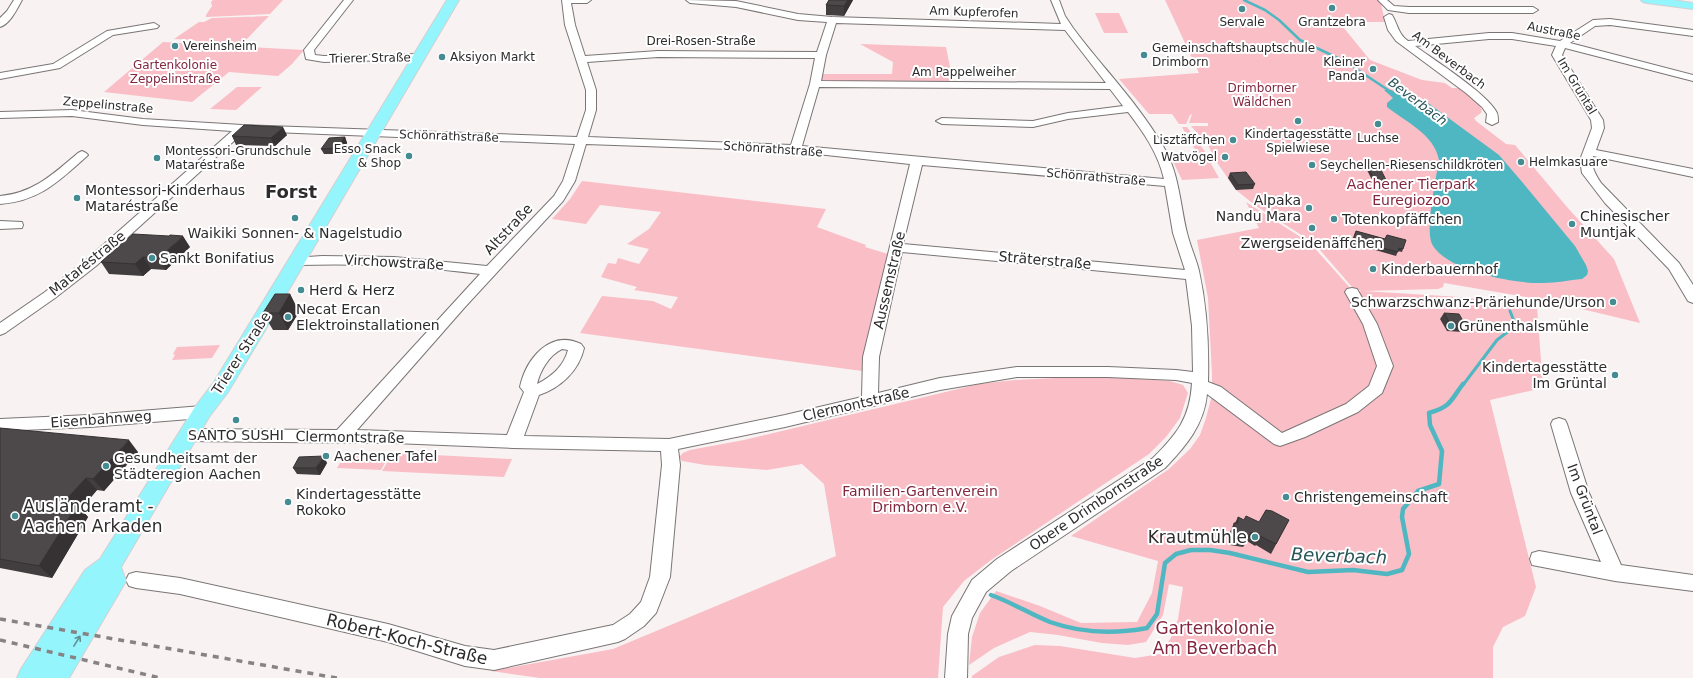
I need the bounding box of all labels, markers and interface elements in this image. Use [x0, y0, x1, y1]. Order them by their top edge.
street label: Am Kupferofen [929, 3, 1019, 21]
marker: Grantzebra [1327, 3, 1337, 13]
marker: Servale [1237, 4, 1247, 14]
place label: Servale [1219, 15, 1265, 29]
place label: Grantzebra [1298, 15, 1366, 29]
street label: Austraße [1526, 19, 1582, 43]
street label: Am Beverbach [1410, 28, 1488, 92]
street label: Drei-Rosen-Straße [646, 34, 756, 48]
place label: Vereinsheim [183, 39, 257, 53]
marker: Vereinsheim [170, 41, 180, 51]
place label: Gemeinschaftshauptschule Drimborn [1152, 41, 1315, 69]
street label: Trierer Straße [328, 50, 411, 66]
place label: Aksiyon Markt [450, 50, 535, 64]
marker: Gemeinschaftshauptschule Drimborn [1139, 50, 1149, 60]
marker: Aksiyon Markt [437, 52, 447, 62]
place label: Kleiner Panda [1323, 55, 1365, 83]
street label: Im Grüntal [1555, 55, 1599, 117]
park label: Gartenkolonie Zeppelinstraße [130, 58, 220, 86]
marker: Kleiner Panda [1368, 64, 1378, 74]
street label: Am Pappelweiher [912, 65, 1016, 79]
water label: Beverbach [1385, 74, 1450, 128]
park label: Drimborner Wäldchen [1228, 81, 1296, 109]
street label: Zeppelinstraße [62, 94, 154, 116]
marker: Kindertagesstätte Spielwiese [1293, 116, 1303, 126]
marker: Luchse [1373, 119, 1383, 129]
street label: Schönrathstraße [399, 127, 499, 145]
place label: Kindertagesstätte Spielwiese [1244, 127, 1352, 155]
place label: Luchse [1357, 131, 1399, 145]
place label: Lisztäffchen [1153, 133, 1225, 147]
marker: Lisztäffchen [1228, 135, 1238, 145]
street label: Schönrathstraße [723, 139, 823, 159]
place label: Esso Snack & Shop [334, 142, 401, 170]
place label: Montessori-Grundschule Mataréstraße [165, 144, 311, 172]
place label: Watvögel [1161, 150, 1217, 164]
marker: Esso Snack & Shop [404, 151, 414, 161]
marker: Watvögel [1220, 152, 1230, 162]
marker: Montessori-Grundschule Mataréstraße [152, 153, 162, 163]
place label: Helmkasuare [1529, 155, 1608, 169]
marker: Helmkasuare [1516, 157, 1526, 167]
place label: Seychellen-Riesenschildkröten [1320, 158, 1503, 172]
marker: Seychellen-Riesenschildkröten [1307, 160, 1317, 170]
street label: Schönrathstraße [1046, 166, 1146, 188]
park label: Aachener Tierpark Euregiozoo [1347, 176, 1476, 208]
district label: Forst [265, 181, 317, 202]
place label: Montessori-Kinderhaus Mataréstraße [85, 182, 245, 214]
place label: Alpaka Nandu Mara [1216, 192, 1301, 224]
marker: Montessori-Kinderhaus Mataréstraße [72, 193, 82, 203]
street label: Altstraße [480, 200, 536, 258]
marker: Alpaka Nandu Mara [1304, 203, 1314, 213]
place label: Chinesischer Muntjak [1580, 208, 1670, 240]
place label: Totenkopfäffchen [1341, 211, 1462, 227]
marker: Waikiki Sonnen- & Nagelstudio [290, 213, 300, 223]
marker: Totenkopfäffchen [1329, 214, 1339, 224]
marker: Chinesischer Muntjak [1567, 219, 1577, 229]
marker: Zwergseidenäffchen [1307, 223, 1317, 233]
place label: Waikiki Sonnen- & Nagelstudio [188, 225, 402, 241]
street label: Mataréstraße [46, 227, 128, 299]
street label: Aussemstraße [870, 230, 908, 330]
place label: Zwergseidenäffchen [1241, 235, 1383, 251]
street label: Sträterstraße [998, 248, 1092, 272]
place label: Sankt Bonifatius [160, 250, 274, 266]
street label: Virchowstraße [344, 251, 444, 273]
marker: Sankt Bonifatius [147, 253, 157, 263]
place label: Kinderbauernhof [1381, 261, 1499, 277]
marker: Kinderbauernhof [1368, 264, 1378, 274]
place label: Herd & Herz [309, 282, 395, 298]
marker: Herd & Herz [296, 285, 306, 295]
place label: Schwarzschwanz-Präriehunde/Urson [1351, 294, 1605, 310]
marker: Schwarzschwanz-Präriehunde/Urson [1608, 297, 1618, 307]
place label: Necat Ercan Elektroinstallationen [296, 301, 440, 333]
street label: Trierer Straße [208, 309, 274, 398]
marker: Necat Ercan Elektroinstallationen [283, 312, 293, 322]
place label: Grünenthalsmühle [1459, 318, 1589, 334]
marker: Grünenthalsmühle [1446, 321, 1456, 331]
place label: Kindertagesstätte Im Grüntal [1482, 359, 1607, 391]
marker: Kindertagesstätte Im Grüntal [1610, 370, 1620, 380]
street label: Clermontstraße [801, 384, 911, 424]
street label: Eisenbahnweg [50, 407, 152, 431]
marker: SANTO SUSHI [231, 415, 241, 425]
place label: SANTO SUSHI [188, 427, 284, 443]
street label: Clermontstraße [295, 428, 405, 446]
place label: Aachener Tafel [334, 448, 437, 464]
place label: Gesundheitsamt der Städteregion Aachen [114, 450, 261, 482]
marker: Aachener Tafel [321, 451, 331, 461]
street label: Obere Drimbornstraße [1026, 452, 1166, 554]
marker: Gesundheitsamt der Städteregion Aachen [101, 461, 111, 471]
street label: Im Grüntal [1564, 461, 1606, 537]
park label: Familien-Gartenverein Drimborn e.V. [842, 483, 998, 515]
place label: Kindertagesstätte Rokoko [296, 486, 421, 518]
place label: Christengemeinschaft [1294, 489, 1448, 505]
marker: Christengemeinschaft [1281, 492, 1291, 502]
place label: Ausländeramt - Aachen Arkaden [23, 496, 162, 536]
marker: Kindertagesstätte Rokoko [283, 497, 293, 507]
marker: Ausländeramt - Aachen Arkaden [10, 511, 20, 521]
place label: Krautmühle [1148, 527, 1247, 547]
marker: Krautmühle [1250, 532, 1260, 542]
water label: Beverbach [1291, 543, 1388, 568]
street label: Robert-Koch-Straße [324, 609, 490, 669]
park label: Gartenkolonie Am Beverbach [1153, 618, 1277, 658]
one-way arrow [73, 636, 81, 647]

